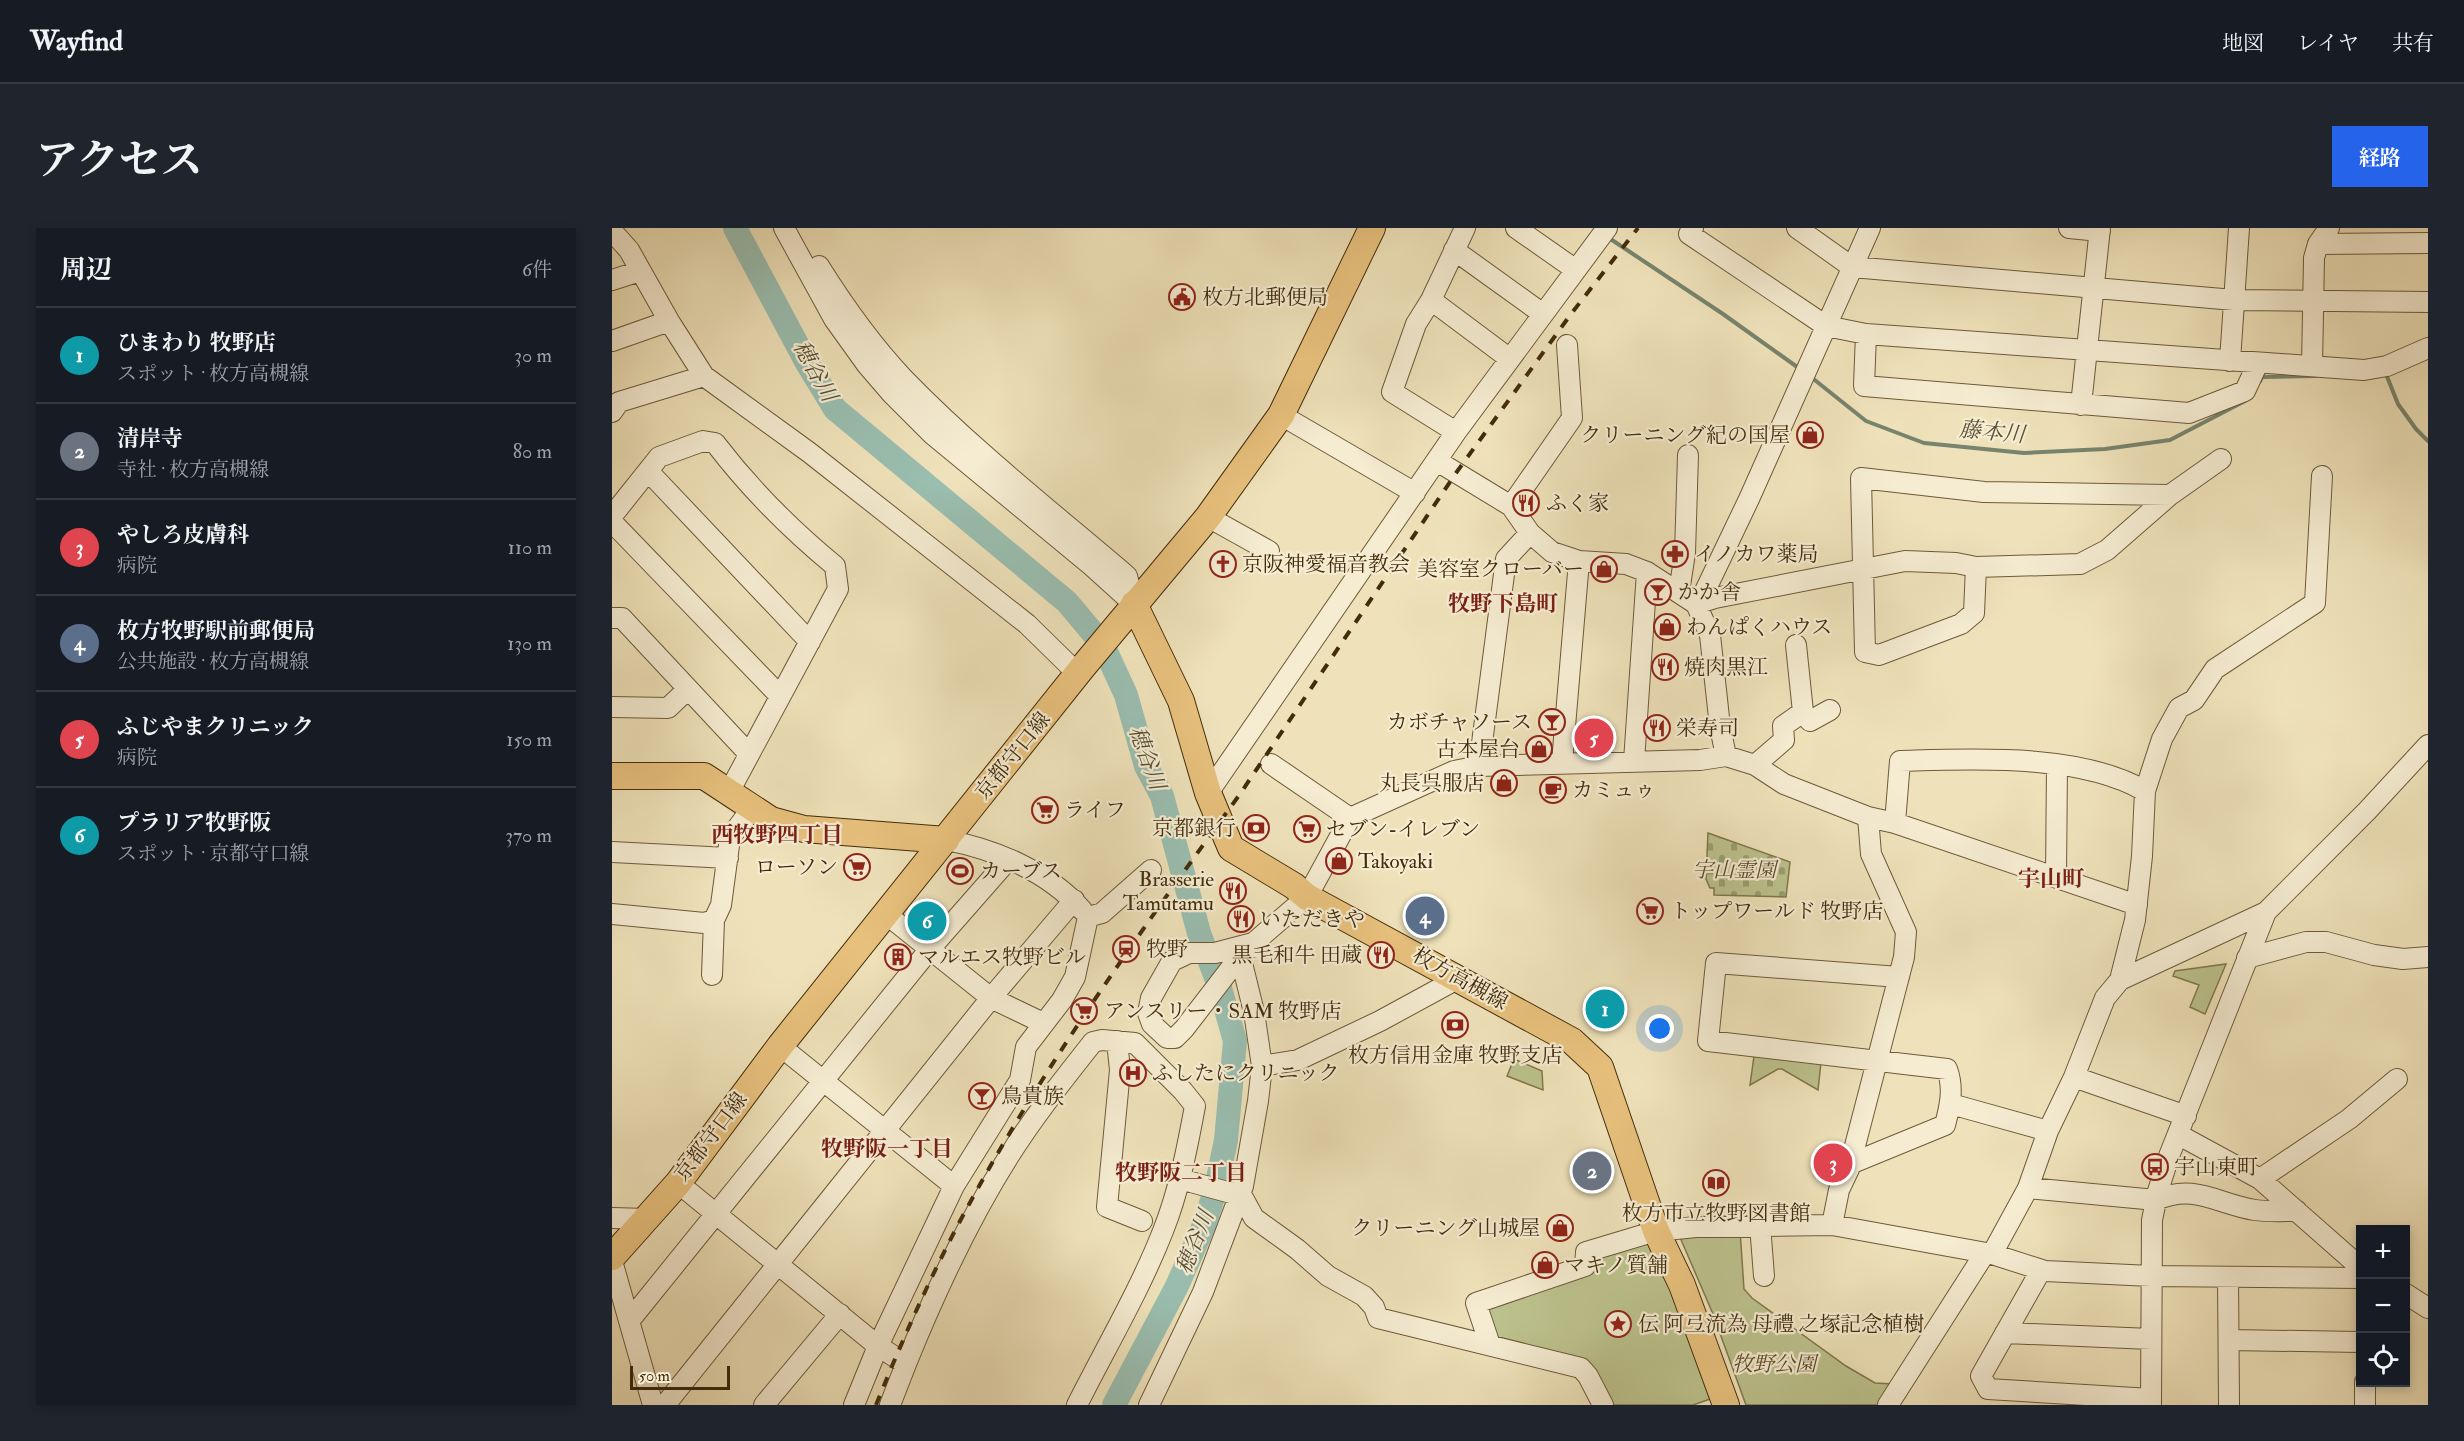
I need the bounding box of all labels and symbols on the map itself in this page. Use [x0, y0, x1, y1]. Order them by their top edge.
public building icon: 枚方北郵便局 [1167, 282, 1197, 312]
place label: 枚方北郵便局 [1202, 284, 1328, 311]
water label: 穂谷川 [787, 335, 844, 408]
water label: 藤本川 [1958, 415, 2028, 449]
shop icon: クリーニング紀の国屋 [1795, 420, 1825, 450]
place label: クリーニング紀の国屋 [1580, 422, 1790, 449]
restaurant icon: ふく家 [1511, 488, 1541, 518]
place label: ふく家 [1546, 490, 1609, 517]
pharmacy icon: イノカワ薬局 [1660, 539, 1690, 569]
place label: イノカワ薬局 [1694, 541, 1819, 568]
church icon: 京阪神愛福音教会 [1208, 549, 1238, 579]
place label: 京阪神愛福音教会 [1242, 551, 1410, 578]
shop icon: 美容室クローバー [1589, 554, 1619, 584]
place label: 美容室クローバー [1417, 556, 1584, 583]
bar icon: かか舎 [1643, 577, 1673, 607]
place label: かか舎 [1678, 579, 1741, 606]
district label: 牧野下島町 [1448, 590, 1558, 618]
shop icon: わんぱくハウス [1652, 612, 1682, 642]
place label: わんぱくハウス [1686, 614, 1832, 641]
restaurant icon: 焼肉黒江 [1650, 652, 1680, 682]
place label: 焼肉黒江 [1684, 654, 1768, 681]
street label: 京都守口線 [969, 707, 1057, 805]
bar icon: カボチャソース [1537, 707, 1567, 737]
place label: カボチャソース [1387, 709, 1532, 736]
restaurant icon: 栄寿司 [1642, 713, 1672, 743]
place label: 栄寿司 [1676, 715, 1739, 742]
pin: 5 [1574, 716, 1614, 760]
water label: 穂谷川 [1123, 722, 1172, 796]
shop icon: 古本屋台 [1524, 734, 1554, 764]
place label: 古本屋台 [1436, 736, 1520, 763]
shop icon: 丸長呉服店 [1489, 768, 1519, 798]
place label: 丸長呉服店 [1379, 770, 1484, 797]
cafe icon: カミュゥ [1538, 775, 1568, 805]
place label: カミュゥ [1572, 777, 1656, 804]
supermarket icon: ライフ [1030, 795, 1060, 825]
place label: ライフ [1064, 797, 1126, 824]
bank icon: 京都銀行 [1241, 813, 1271, 843]
supermarket icon: セブン-イレブン [1292, 814, 1322, 844]
place label: 京都銀行 [1152, 815, 1236, 842]
place label: セブン-イレブン [1326, 816, 1480, 843]
district label: 西牧野四丁目 [711, 821, 843, 849]
shop icon: Takoyaki [1324, 846, 1354, 876]
place label: Takoyaki [1358, 848, 1433, 875]
supermarket icon: ローソン [842, 852, 872, 882]
place label: ローソン [755, 854, 838, 881]
sports icon: カーブス [945, 856, 975, 886]
park label: 宇山霊園 [1692, 857, 1779, 884]
place label: カーブス [980, 858, 1062, 885]
district label: 宇山町 [2018, 865, 2084, 893]
place label: Brasserie Tamutamu [1123, 866, 1214, 917]
restaurant icon: Brasserie Tamutamu [1218, 876, 1248, 906]
pin: 4 [1406, 894, 1444, 938]
supermarket icon: トップワールド 牧野店 [1635, 896, 1665, 926]
pin: 6 [908, 898, 946, 944]
place label: トップワールド 牧野店 [1670, 898, 1883, 925]
restaurant icon: いただきや [1226, 904, 1256, 934]
place label: いただきや [1260, 906, 1365, 933]
station icon: 牧野 [1111, 934, 1141, 964]
place label: 牧野 [1146, 936, 1188, 963]
restaurant icon: 黒毛和牛 田蔵 [1366, 940, 1396, 970]
building icon: マルエス牧野ビル [883, 942, 913, 972]
place label: 黒毛和牛 田蔵 [1232, 942, 1362, 969]
street label: 枚方高槻線 [1408, 942, 1512, 1016]
place label: マルエス牧野ビル [918, 944, 1086, 971]
pin: 1 [1586, 986, 1624, 1032]
supermarket icon: アンスリー・SAM 牧野店 [1069, 996, 1099, 1026]
place label: アンスリー・SAM 牧野店 [1104, 998, 1341, 1025]
bank icon: 枚方信用金庫 牧野支店 [1440, 1010, 1470, 1040]
your location [1645, 1014, 1674, 1043]
place label: 枚方信用金庫 牧野支店 [1348, 1042, 1562, 1069]
hospital icon: ふしたにクリニック [1118, 1058, 1148, 1088]
place label: ふしたにクリニック [1152, 1060, 1340, 1087]
bar icon: 鳥貴族 [967, 1081, 997, 1111]
place label: 鳥貴族 [1001, 1083, 1064, 1110]
street label: 京都守口線 [669, 1087, 753, 1187]
district label: 牧野阪一丁目 [821, 1135, 953, 1163]
pin: 3 [1814, 1140, 1852, 1186]
pin: 2 [1572, 1148, 1612, 1194]
bus stop icon: 宇山東町 [2140, 1152, 2170, 1182]
place label: 宇山東町 [2174, 1154, 2258, 1181]
district label: 牧野阪二丁目 [1115, 1159, 1247, 1187]
library icon: 枚方市立牧野図書館 [1701, 1168, 1731, 1198]
place label: 枚方市立牧野図書館 [1622, 1200, 1811, 1227]
water label: 穂谷川 [1170, 1204, 1221, 1278]
shop icon: クリーニング山城屋 [1545, 1213, 1575, 1243]
place label: クリーニング山城屋 [1351, 1215, 1540, 1242]
shop icon: マキノ質舗 [1530, 1250, 1560, 1280]
place label: マキノ質舗 [1564, 1252, 1669, 1279]
place icon: 伝 阿弖流為 母禮 之塚記念植樹 [1603, 1309, 1633, 1339]
place label: 伝 阿弖流為 母禮 之塚記念植樹 [1638, 1311, 1924, 1338]
park label: 牧野公園 [1732, 1351, 1819, 1378]
scale bar [630, 1363, 730, 1390]

